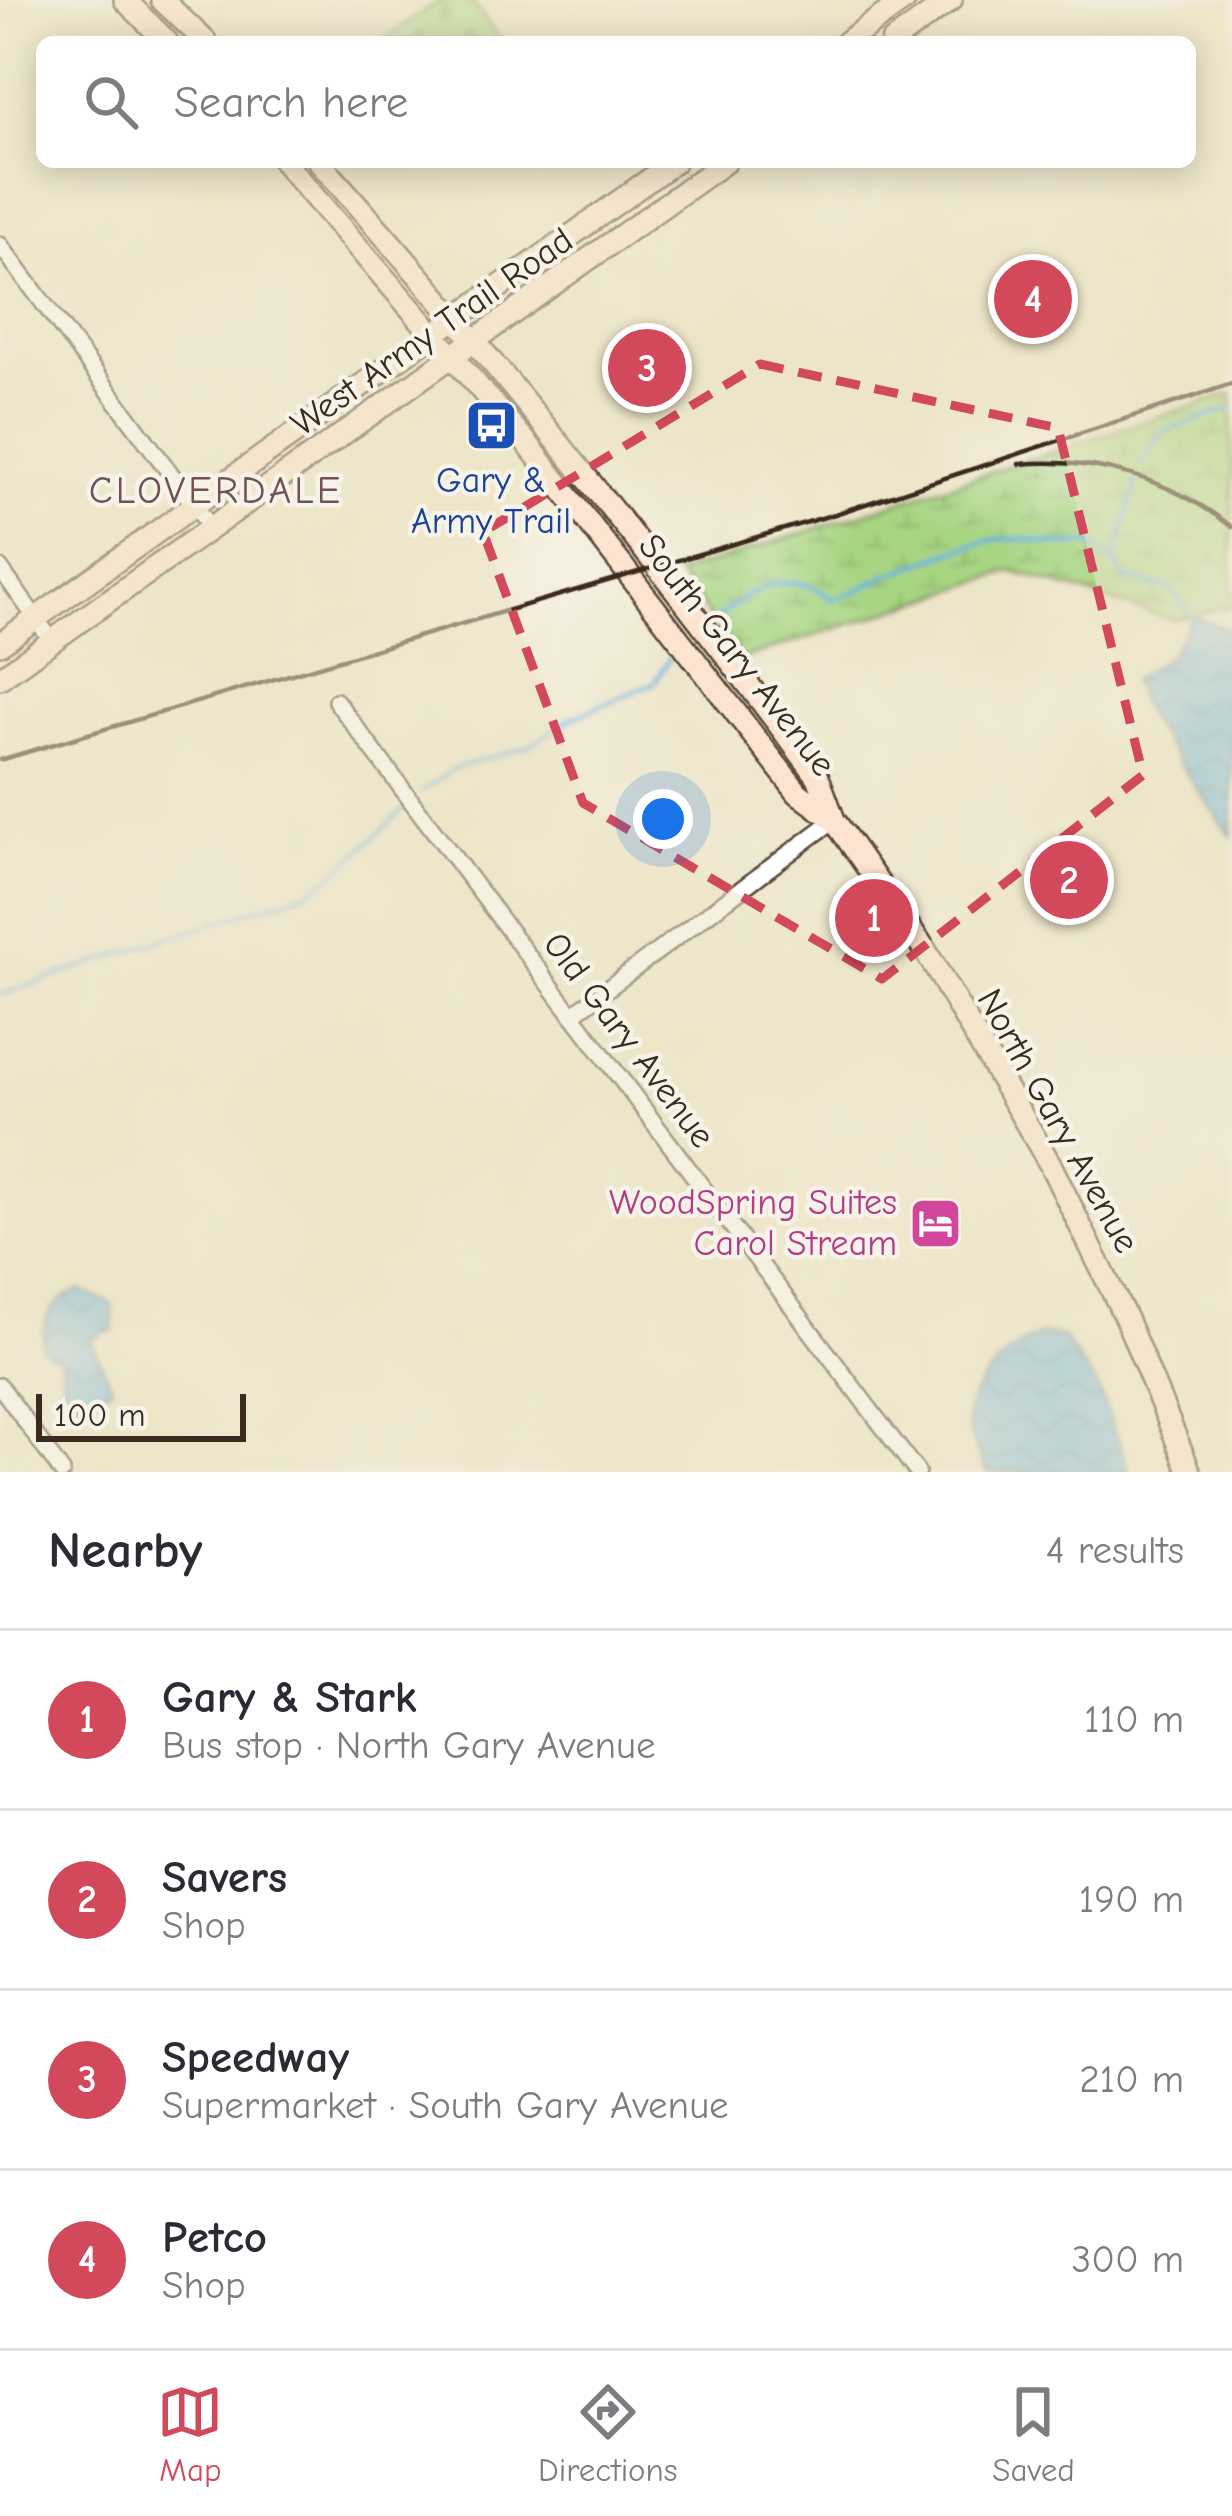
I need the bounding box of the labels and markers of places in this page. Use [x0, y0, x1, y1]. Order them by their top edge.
pin: 4 [994, 254, 1072, 344]
pin: 3 [608, 323, 686, 413]
bus stop icon: Gary & Army Trail [463, 397, 519, 453]
place label: Gary & Army Trail [411, 460, 571, 542]
pin: 2 [1030, 835, 1108, 925]
pin: 1 [835, 873, 913, 963]
place label: WoodSpring Suites Carol Stream [609, 1182, 897, 1264]
hotel icon: WoodSpring Suites Carol Stream [908, 1195, 964, 1251]

